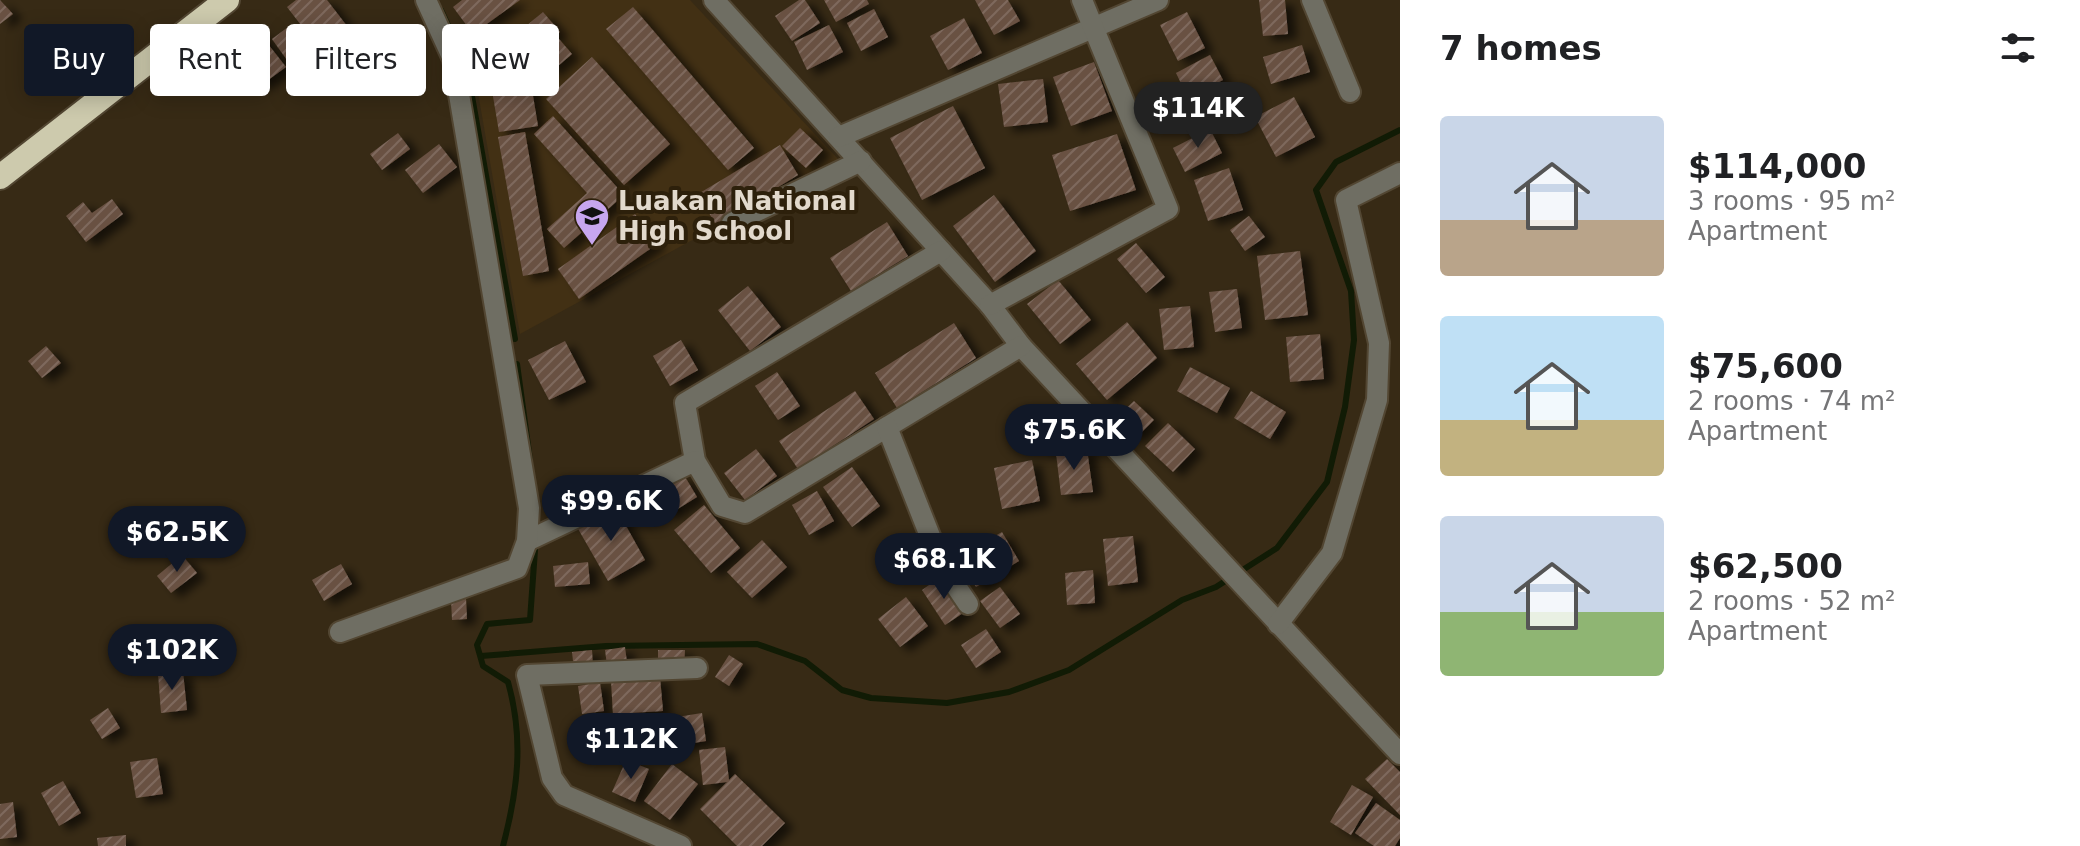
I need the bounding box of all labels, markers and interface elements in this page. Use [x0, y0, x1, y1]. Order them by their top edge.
chip: Buy [24, 24, 134, 96]
chip: Rent [150, 24, 270, 96]
chip: Filters [286, 24, 426, 96]
chip: New [442, 24, 559, 96]
icon: filters [1996, 26, 2040, 70]
text: 7 homes [1440, 28, 1602, 68]
pin: $114K [1142, 82, 1254, 150]
text: $114K [1152, 93, 1244, 123]
text: $114,000 [1688, 146, 1867, 186]
icon: home [1504, 148, 1600, 244]
place label: Luakan National High School [618, 186, 857, 246]
text: 3 rooms · 95 m² [1688, 186, 1896, 216]
school or university icon: Luakan National High School [573, 197, 611, 247]
text: Apartment [1688, 216, 1827, 246]
text: $75,600 [1688, 346, 1843, 386]
icon: home [1504, 348, 1600, 444]
text: 2 rooms · 74 m² [1688, 386, 1896, 416]
pin: $75.6K [1009, 404, 1139, 472]
text: $75.6K [1023, 415, 1125, 445]
text: Apartment [1688, 416, 1827, 446]
pin: $99.6K [546, 475, 676, 543]
text: $99.6K [560, 486, 662, 516]
pin: $62.5K [112, 506, 242, 574]
text: $62.5K [126, 517, 228, 547]
pin: $68.1K [879, 533, 1009, 601]
text: $68.1K [893, 544, 995, 574]
text: $62,500 [1688, 546, 1843, 586]
icon: home [1504, 548, 1600, 644]
text: 2 rooms · 52 m² [1688, 586, 1896, 616]
text: Apartment [1688, 616, 1827, 646]
pin: $102K [116, 624, 228, 692]
text: $102K [126, 635, 218, 665]
pin: $112K [575, 713, 687, 781]
text: $112K [585, 724, 677, 754]

